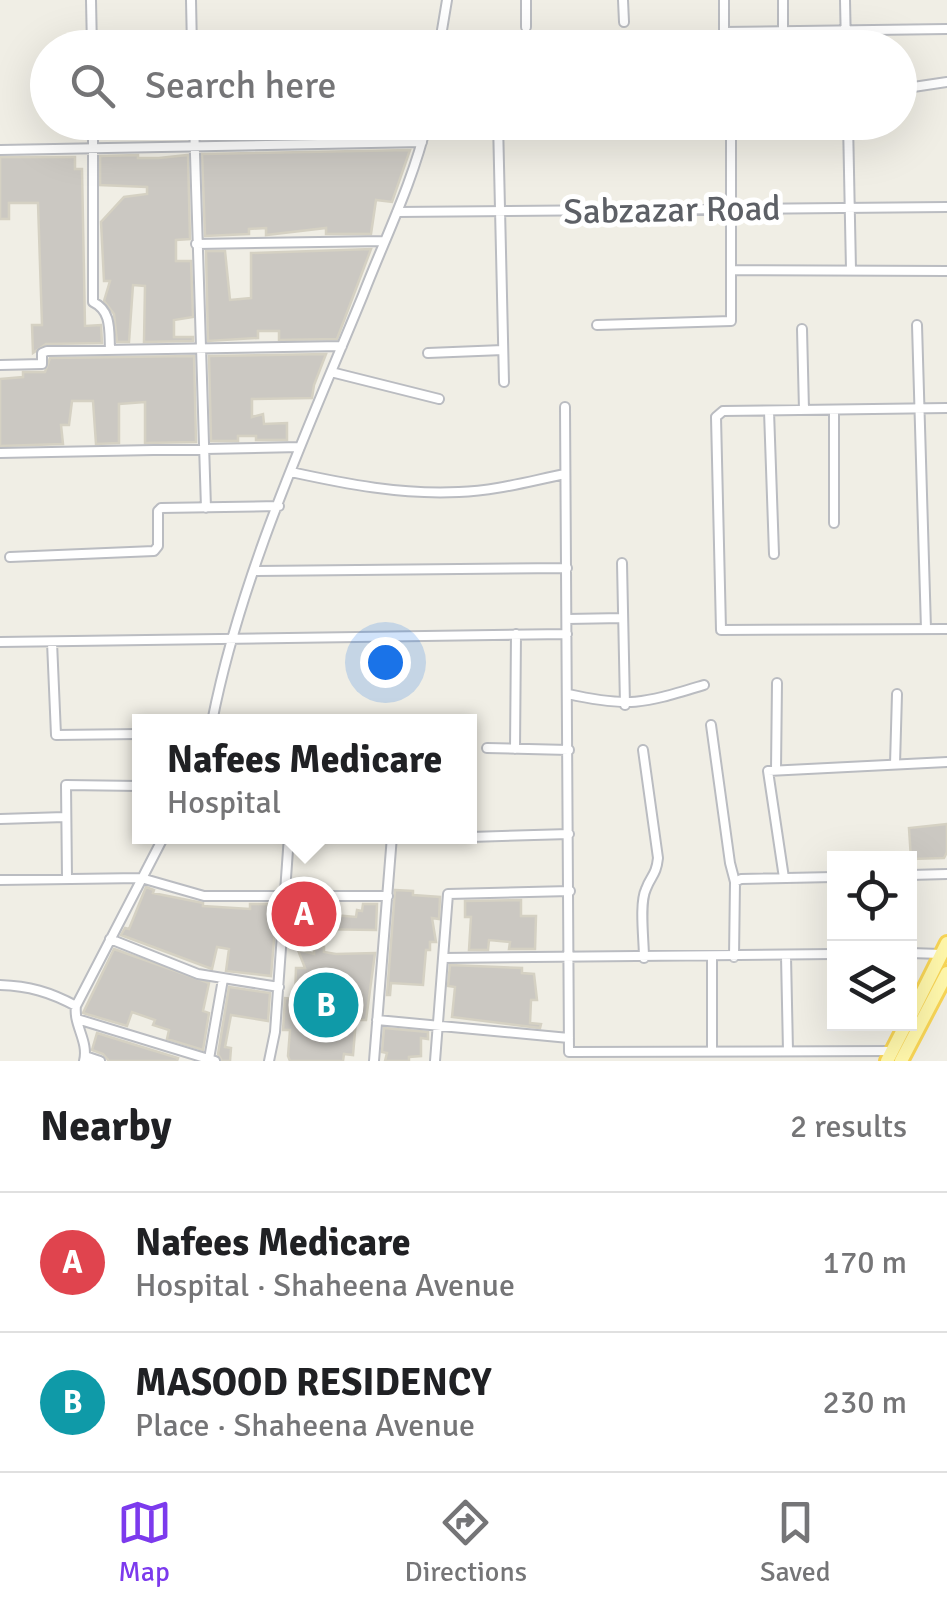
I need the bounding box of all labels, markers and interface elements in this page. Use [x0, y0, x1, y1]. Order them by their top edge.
search box [30, 30, 917, 140]
icon: search [65, 58, 120, 113]
text: Search here [145, 62, 337, 109]
street label: Sabzazar Road [563, 187, 781, 233]
your location [360, 637, 411, 688]
popup [132, 714, 477, 844]
text: Nafees Medicare [167, 736, 442, 783]
text: Hospital [167, 783, 281, 822]
map controls [827, 851, 917, 1031]
button: locate [827, 851, 917, 941]
pin: A [272, 876, 336, 952]
button: layers [827, 941, 917, 1031]
pin: B [294, 968, 358, 1042]
text: Nearby [40, 1101, 172, 1152]
text: 2 results [790, 1107, 907, 1146]
text: Nafees Medicare [135, 1219, 411, 1266]
text: A [62, 1243, 83, 1282]
text: 170 m [823, 1243, 907, 1282]
text: Hospital · Shaheena Avenue [135, 1266, 515, 1305]
text: MASOOD RESIDENCY [135, 1359, 492, 1406]
text: B [63, 1383, 82, 1422]
text: 230 m [823, 1383, 907, 1422]
text: Place · Shaheena Avenue [135, 1406, 475, 1445]
tab: Map [117, 1495, 172, 1589]
tab: Directions [405, 1495, 527, 1589]
tab: Saved [760, 1495, 830, 1589]

